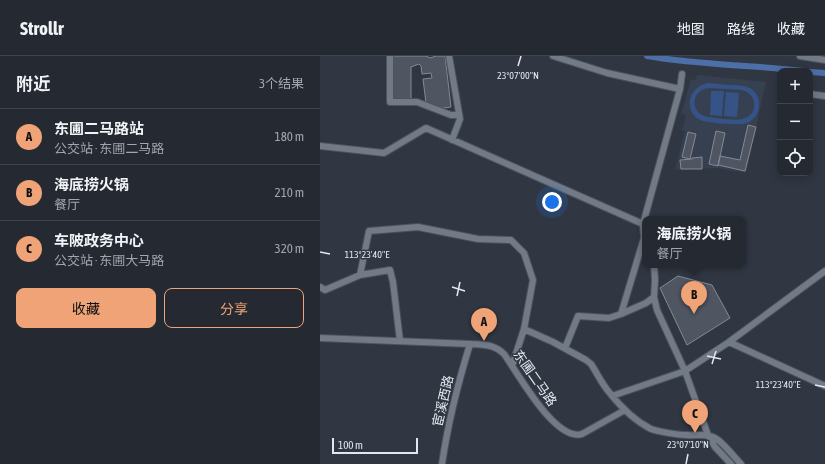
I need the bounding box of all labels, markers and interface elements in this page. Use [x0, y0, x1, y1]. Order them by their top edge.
text: Strollr [20, 17, 64, 39]
text: 地图 [677, 21, 705, 37]
text: 路线 [727, 21, 755, 37]
text: 收藏 [777, 21, 805, 37]
map controls [777, 68, 813, 176]
button: + [777, 68, 813, 104]
text: 23°07'00"N [497, 70, 539, 81]
text: 附近 [16, 74, 50, 94]
text: 3个结果 [259, 76, 304, 91]
button: − [777, 104, 813, 140]
text: 东圃二马路站 [54, 120, 144, 137]
text: A [26, 129, 32, 144]
text: 180 m [275, 129, 304, 144]
button: locate [777, 140, 813, 176]
text: 公交站 · 东圃二马路 [54, 141, 164, 156]
text: 海底捞火锅 [54, 176, 129, 193]
text: B [26, 185, 32, 200]
text: 210 m [275, 185, 304, 200]
your location [542, 192, 562, 212]
text: 餐厅 [54, 197, 80, 212]
popup [642, 216, 746, 268]
text: 海底捞火锅 [656, 225, 732, 242]
text: 车陂政务中心 [54, 232, 144, 249]
text: C [26, 241, 32, 256]
text: 320 m [275, 241, 304, 256]
text: 餐厅 [656, 246, 683, 261]
text: 113°23'40"E [345, 249, 390, 260]
text: 公交站 · 东圃大马路 [54, 253, 164, 268]
pin: B [681, 281, 707, 314]
button: 收藏 [16, 288, 156, 328]
button: 分享 [164, 288, 304, 328]
pin: A [471, 308, 497, 341]
street label: 东圃二马路 [510, 347, 560, 409]
street label: 宦溪西路 [430, 374, 456, 428]
text: 113°23'40"E [756, 379, 801, 390]
pin: C [682, 400, 708, 433]
scale bar [332, 436, 418, 455]
text: 100 m [338, 439, 363, 451]
text: 23°07'10"N [667, 439, 709, 450]

